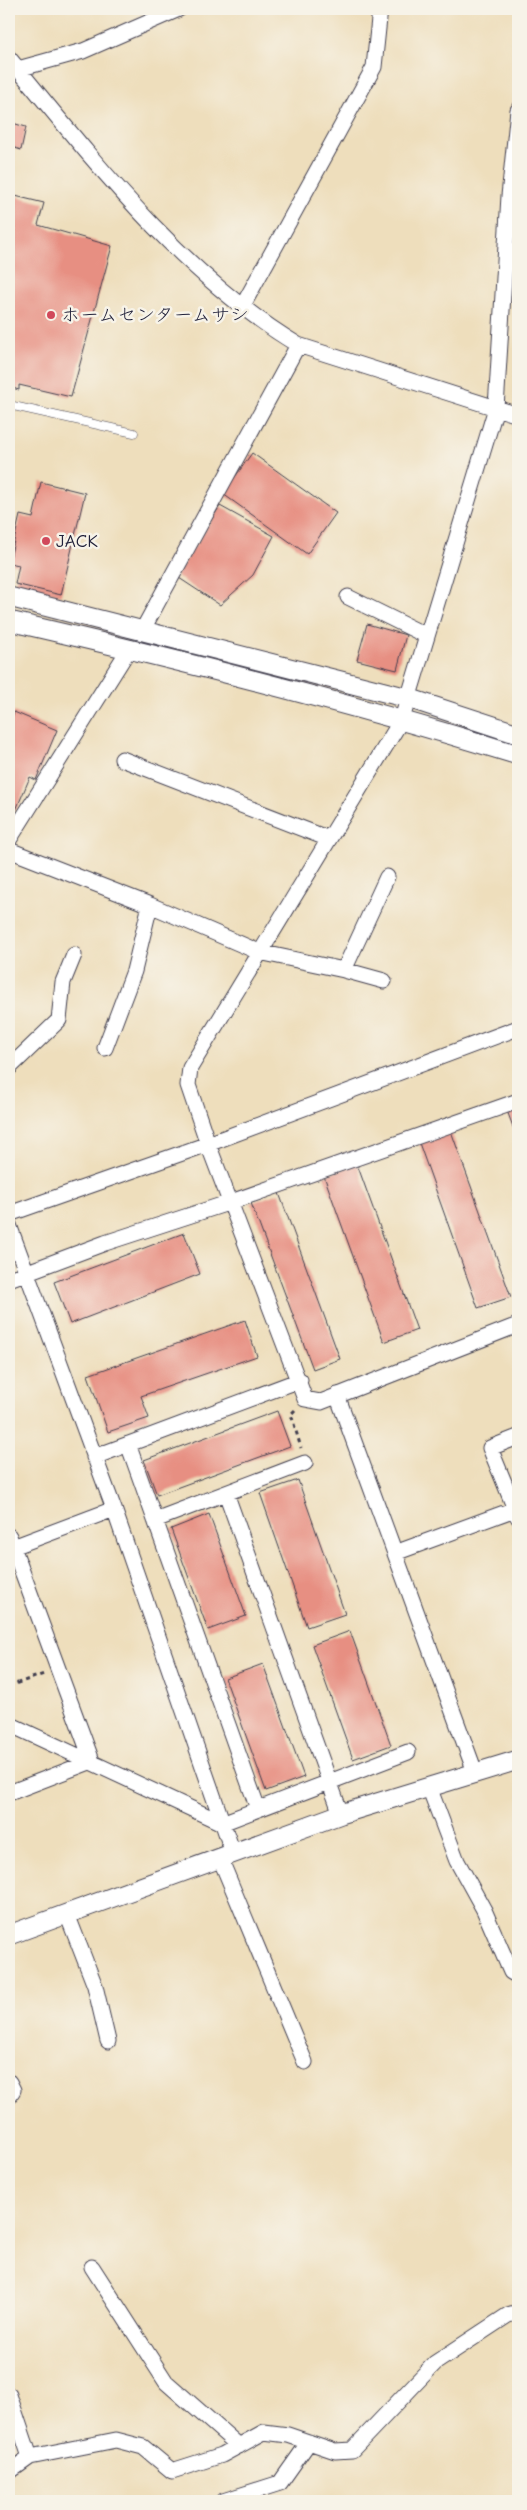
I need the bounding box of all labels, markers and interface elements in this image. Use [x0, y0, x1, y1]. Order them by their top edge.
place label: ホームセンタームサシ [61, 304, 249, 326]
marker: ホームセンタームサシ [45, 309, 57, 321]
place label: JACK [56, 530, 98, 552]
marker: JACK [40, 535, 52, 547]

